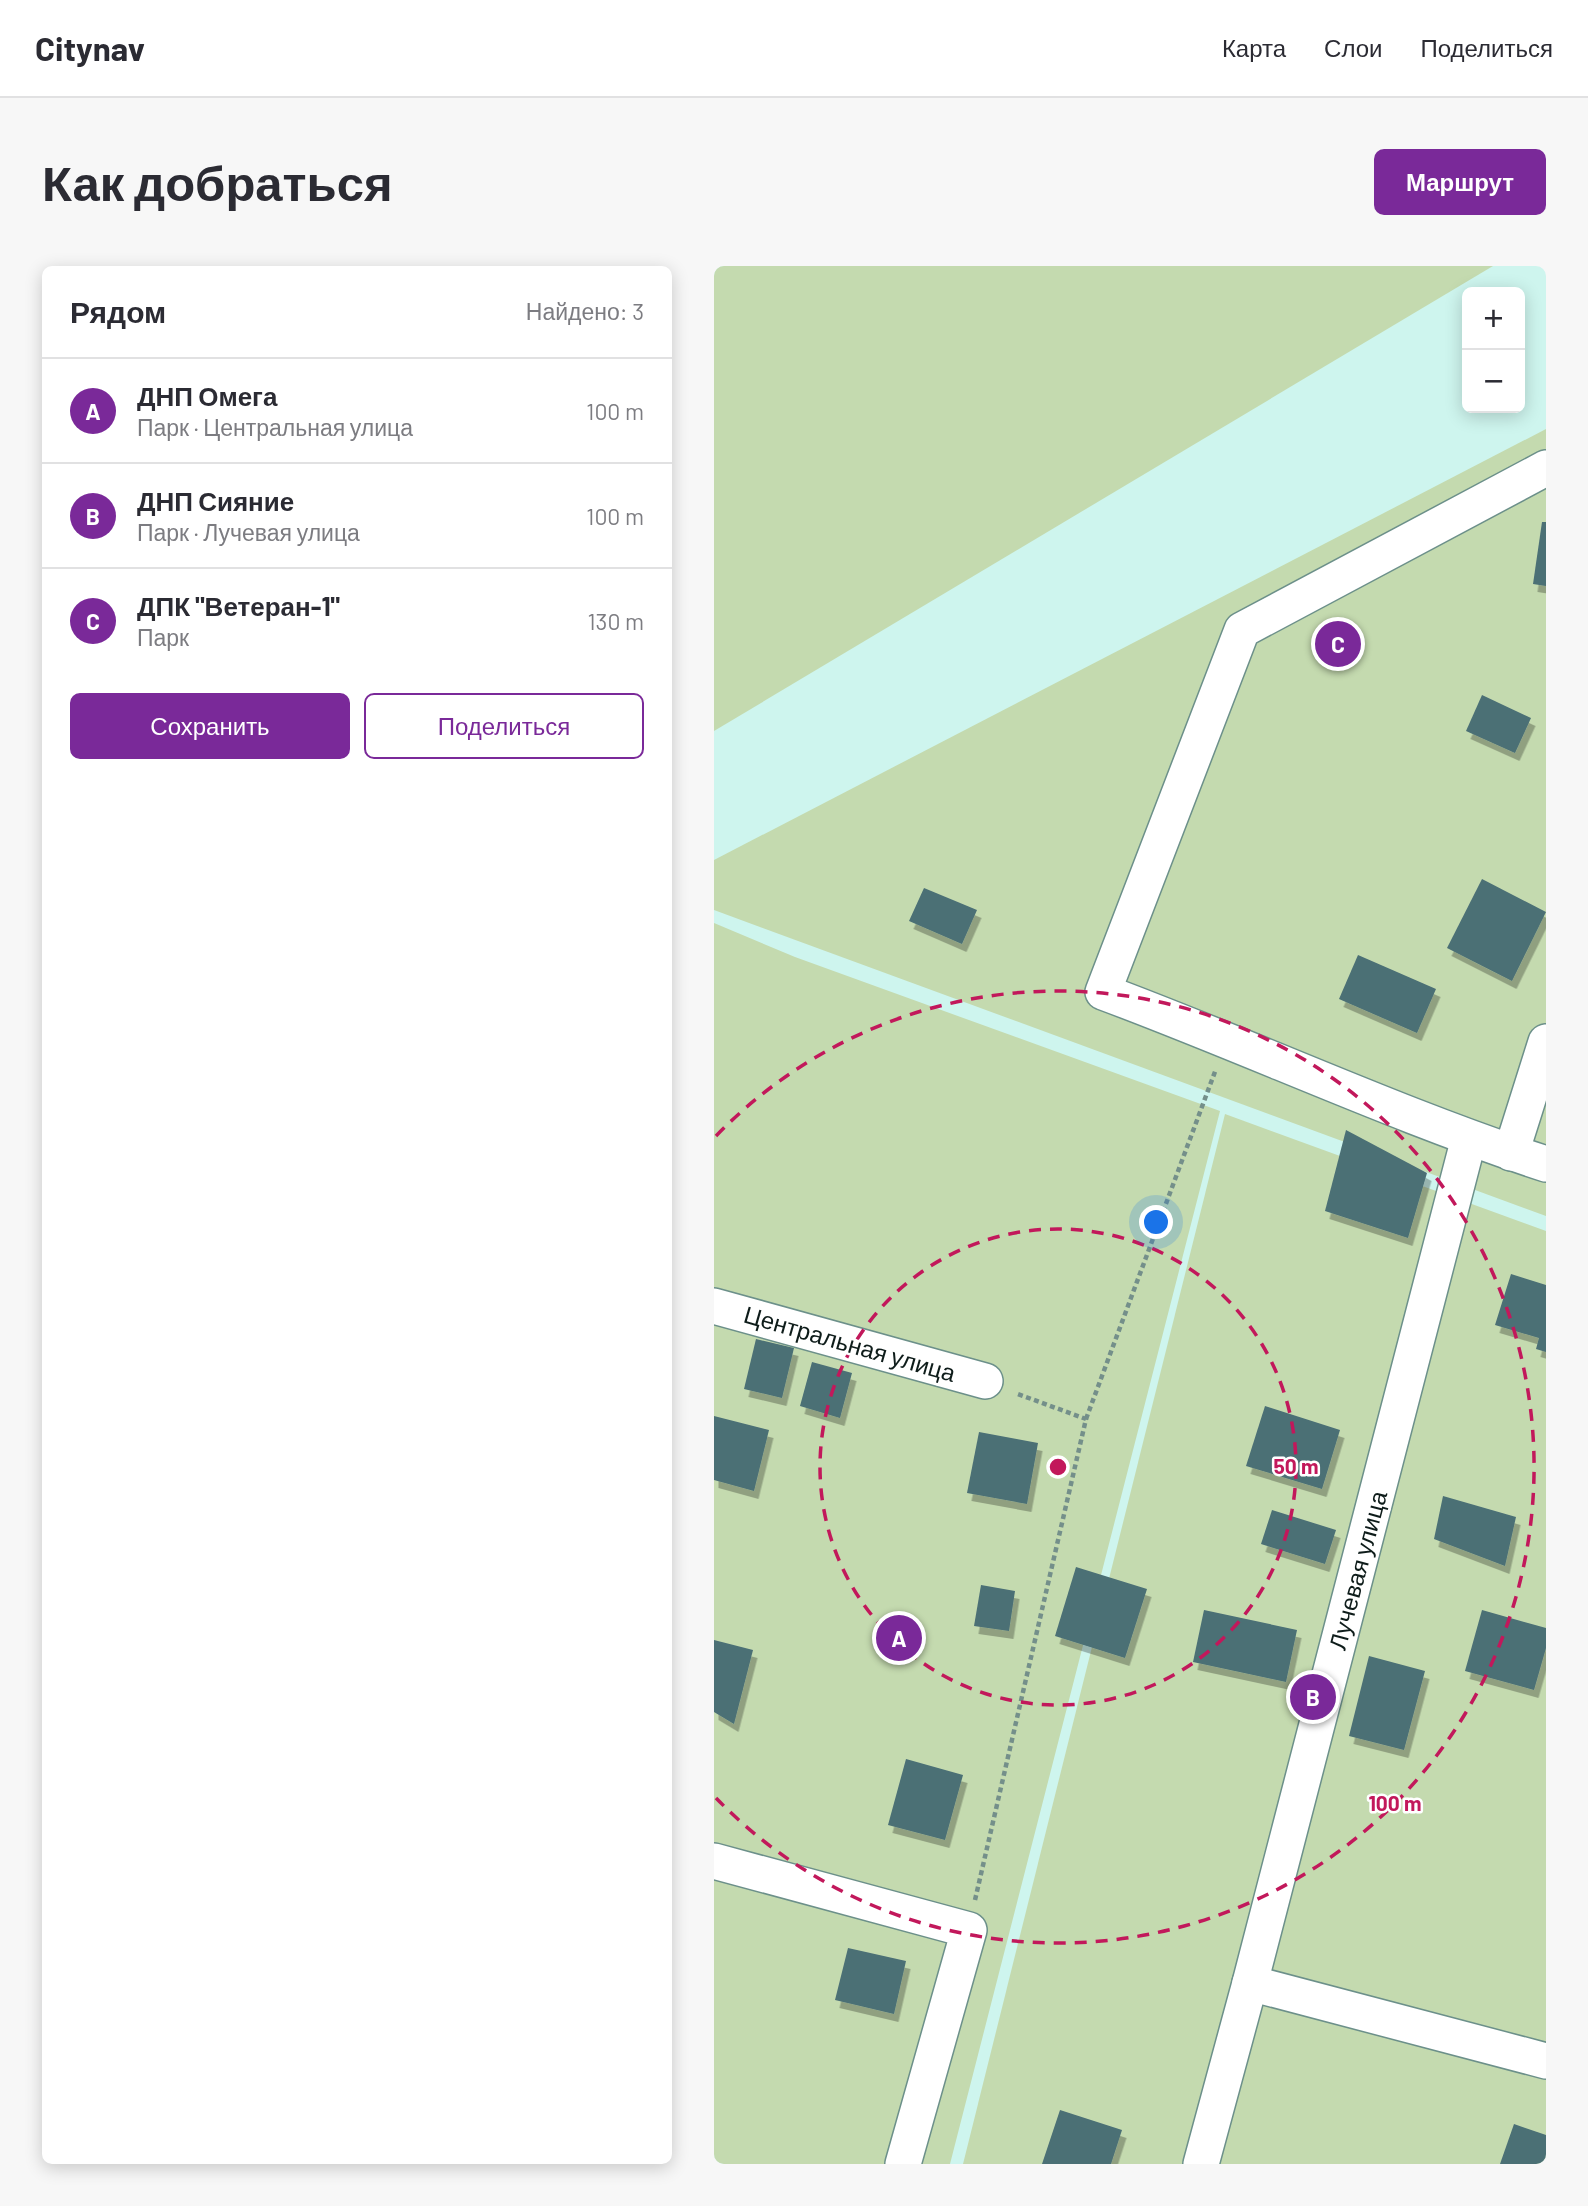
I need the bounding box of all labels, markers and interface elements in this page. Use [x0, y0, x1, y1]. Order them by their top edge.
text: Citynav [35, 28, 145, 68]
text: Карта [1222, 33, 1286, 62]
text: Слои [1324, 33, 1382, 62]
text: Поделиться [1420, 33, 1553, 62]
button: Маршрут [1374, 149, 1546, 215]
text: Как добраться [42, 152, 393, 211]
map controls [1462, 287, 1525, 413]
button: + [1462, 287, 1525, 350]
text: Рядом [70, 293, 166, 329]
text: Найдено: 3 [526, 297, 644, 325]
button: − [1462, 350, 1525, 413]
text: ДНП Омега [137, 380, 277, 411]
text: A [85, 397, 101, 425]
text: 100 m [586, 397, 644, 425]
text: Парк · Центральная улица [137, 413, 413, 441]
text: ДНП Сияние [137, 485, 294, 516]
text: B [86, 502, 100, 530]
text: 100 m [586, 502, 644, 530]
text: Парк · Лучевая улица [137, 518, 360, 546]
text: ДПК "Ветеран-1" [137, 590, 340, 621]
text: C [86, 607, 100, 635]
text: 130 m [587, 607, 644, 635]
pin: C [1315, 618, 1361, 670]
text: Парк [137, 623, 189, 651]
button: Сохранить [70, 693, 350, 759]
button: Поделиться [364, 693, 644, 759]
your location [1139, 1205, 1173, 1239]
street label: Центральная улица [741, 1299, 960, 1387]
text: 50 m [1273, 1453, 1319, 1478]
centre of rings [1046, 1455, 1070, 1479]
street label: Лучевая улица [1322, 1487, 1392, 1653]
pin: A [876, 1612, 922, 1664]
pin: B [1290, 1671, 1336, 1723]
text: 100 m [1368, 1790, 1422, 1815]

